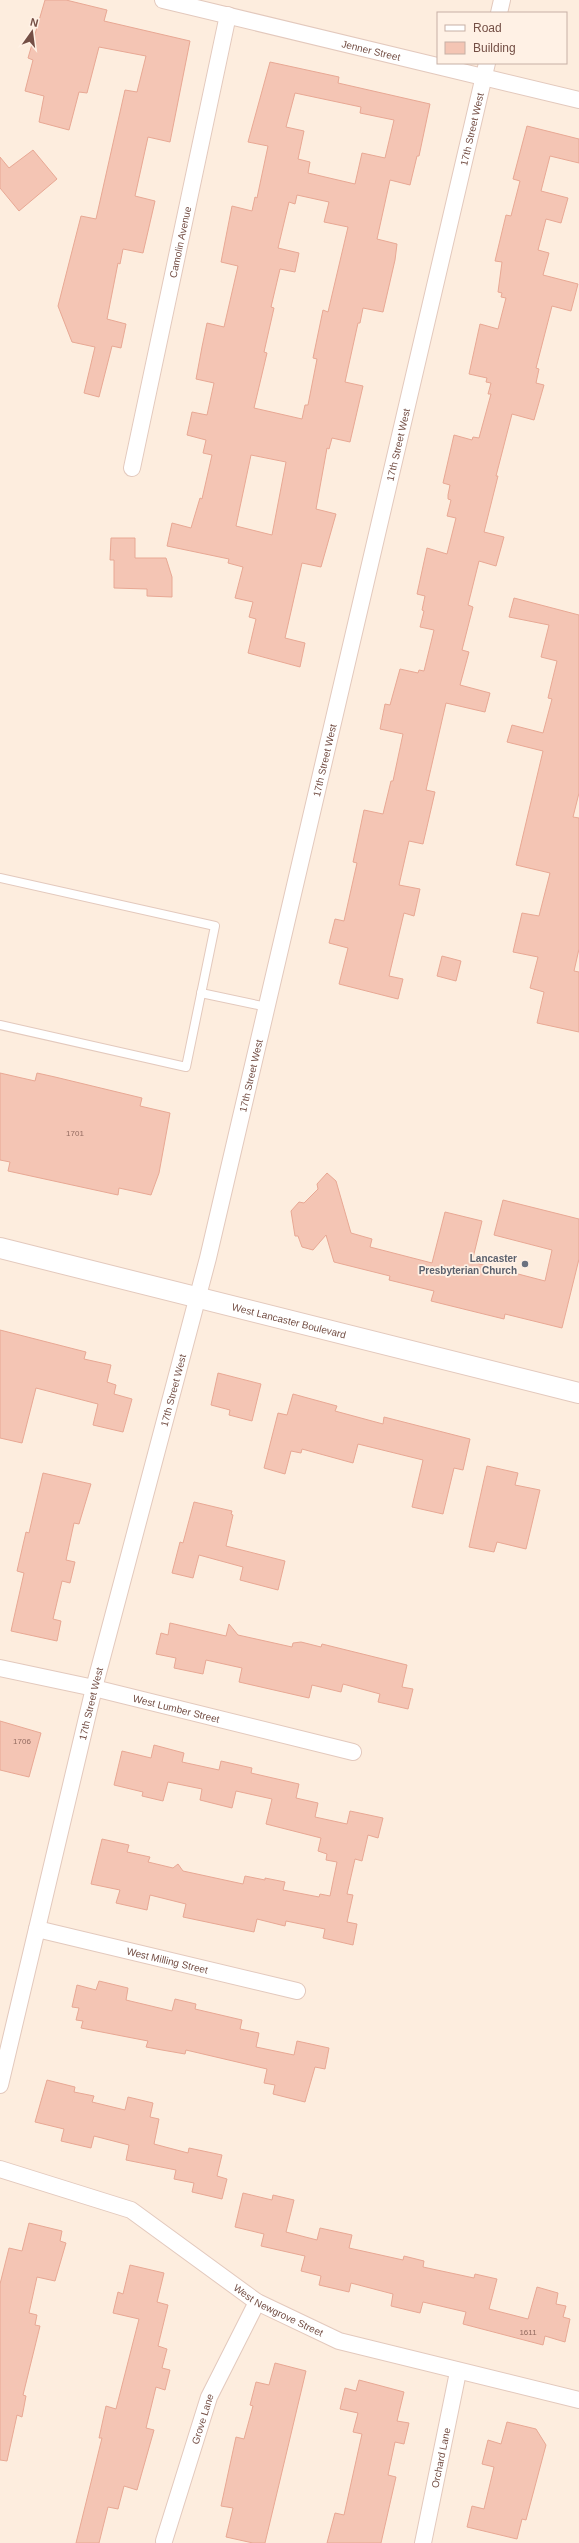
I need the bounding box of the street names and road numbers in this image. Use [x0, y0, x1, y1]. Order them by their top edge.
street label: Jenner Street [341, 38, 402, 62]
street label: 17th Street West [458, 92, 485, 167]
street label: Camolin Avenue [167, 205, 193, 279]
street label: 17th Street West [384, 407, 412, 482]
street label: 17th Street West [310, 723, 338, 798]
street label: 17th Street West [237, 1038, 264, 1113]
street label: West Lancaster Boulevard [231, 1301, 347, 1340]
street label: 17th Street West [158, 1353, 188, 1428]
street label: 17th Street West [76, 1666, 105, 1741]
street label: West Lumber Street [132, 1692, 221, 1724]
street label: West Milling Street [126, 1945, 209, 1975]
street label: West Newgrove Street [232, 2281, 325, 2338]
street label: Grove Lane [189, 2391, 216, 2445]
street label: Orchard Lane [429, 2426, 452, 2489]

